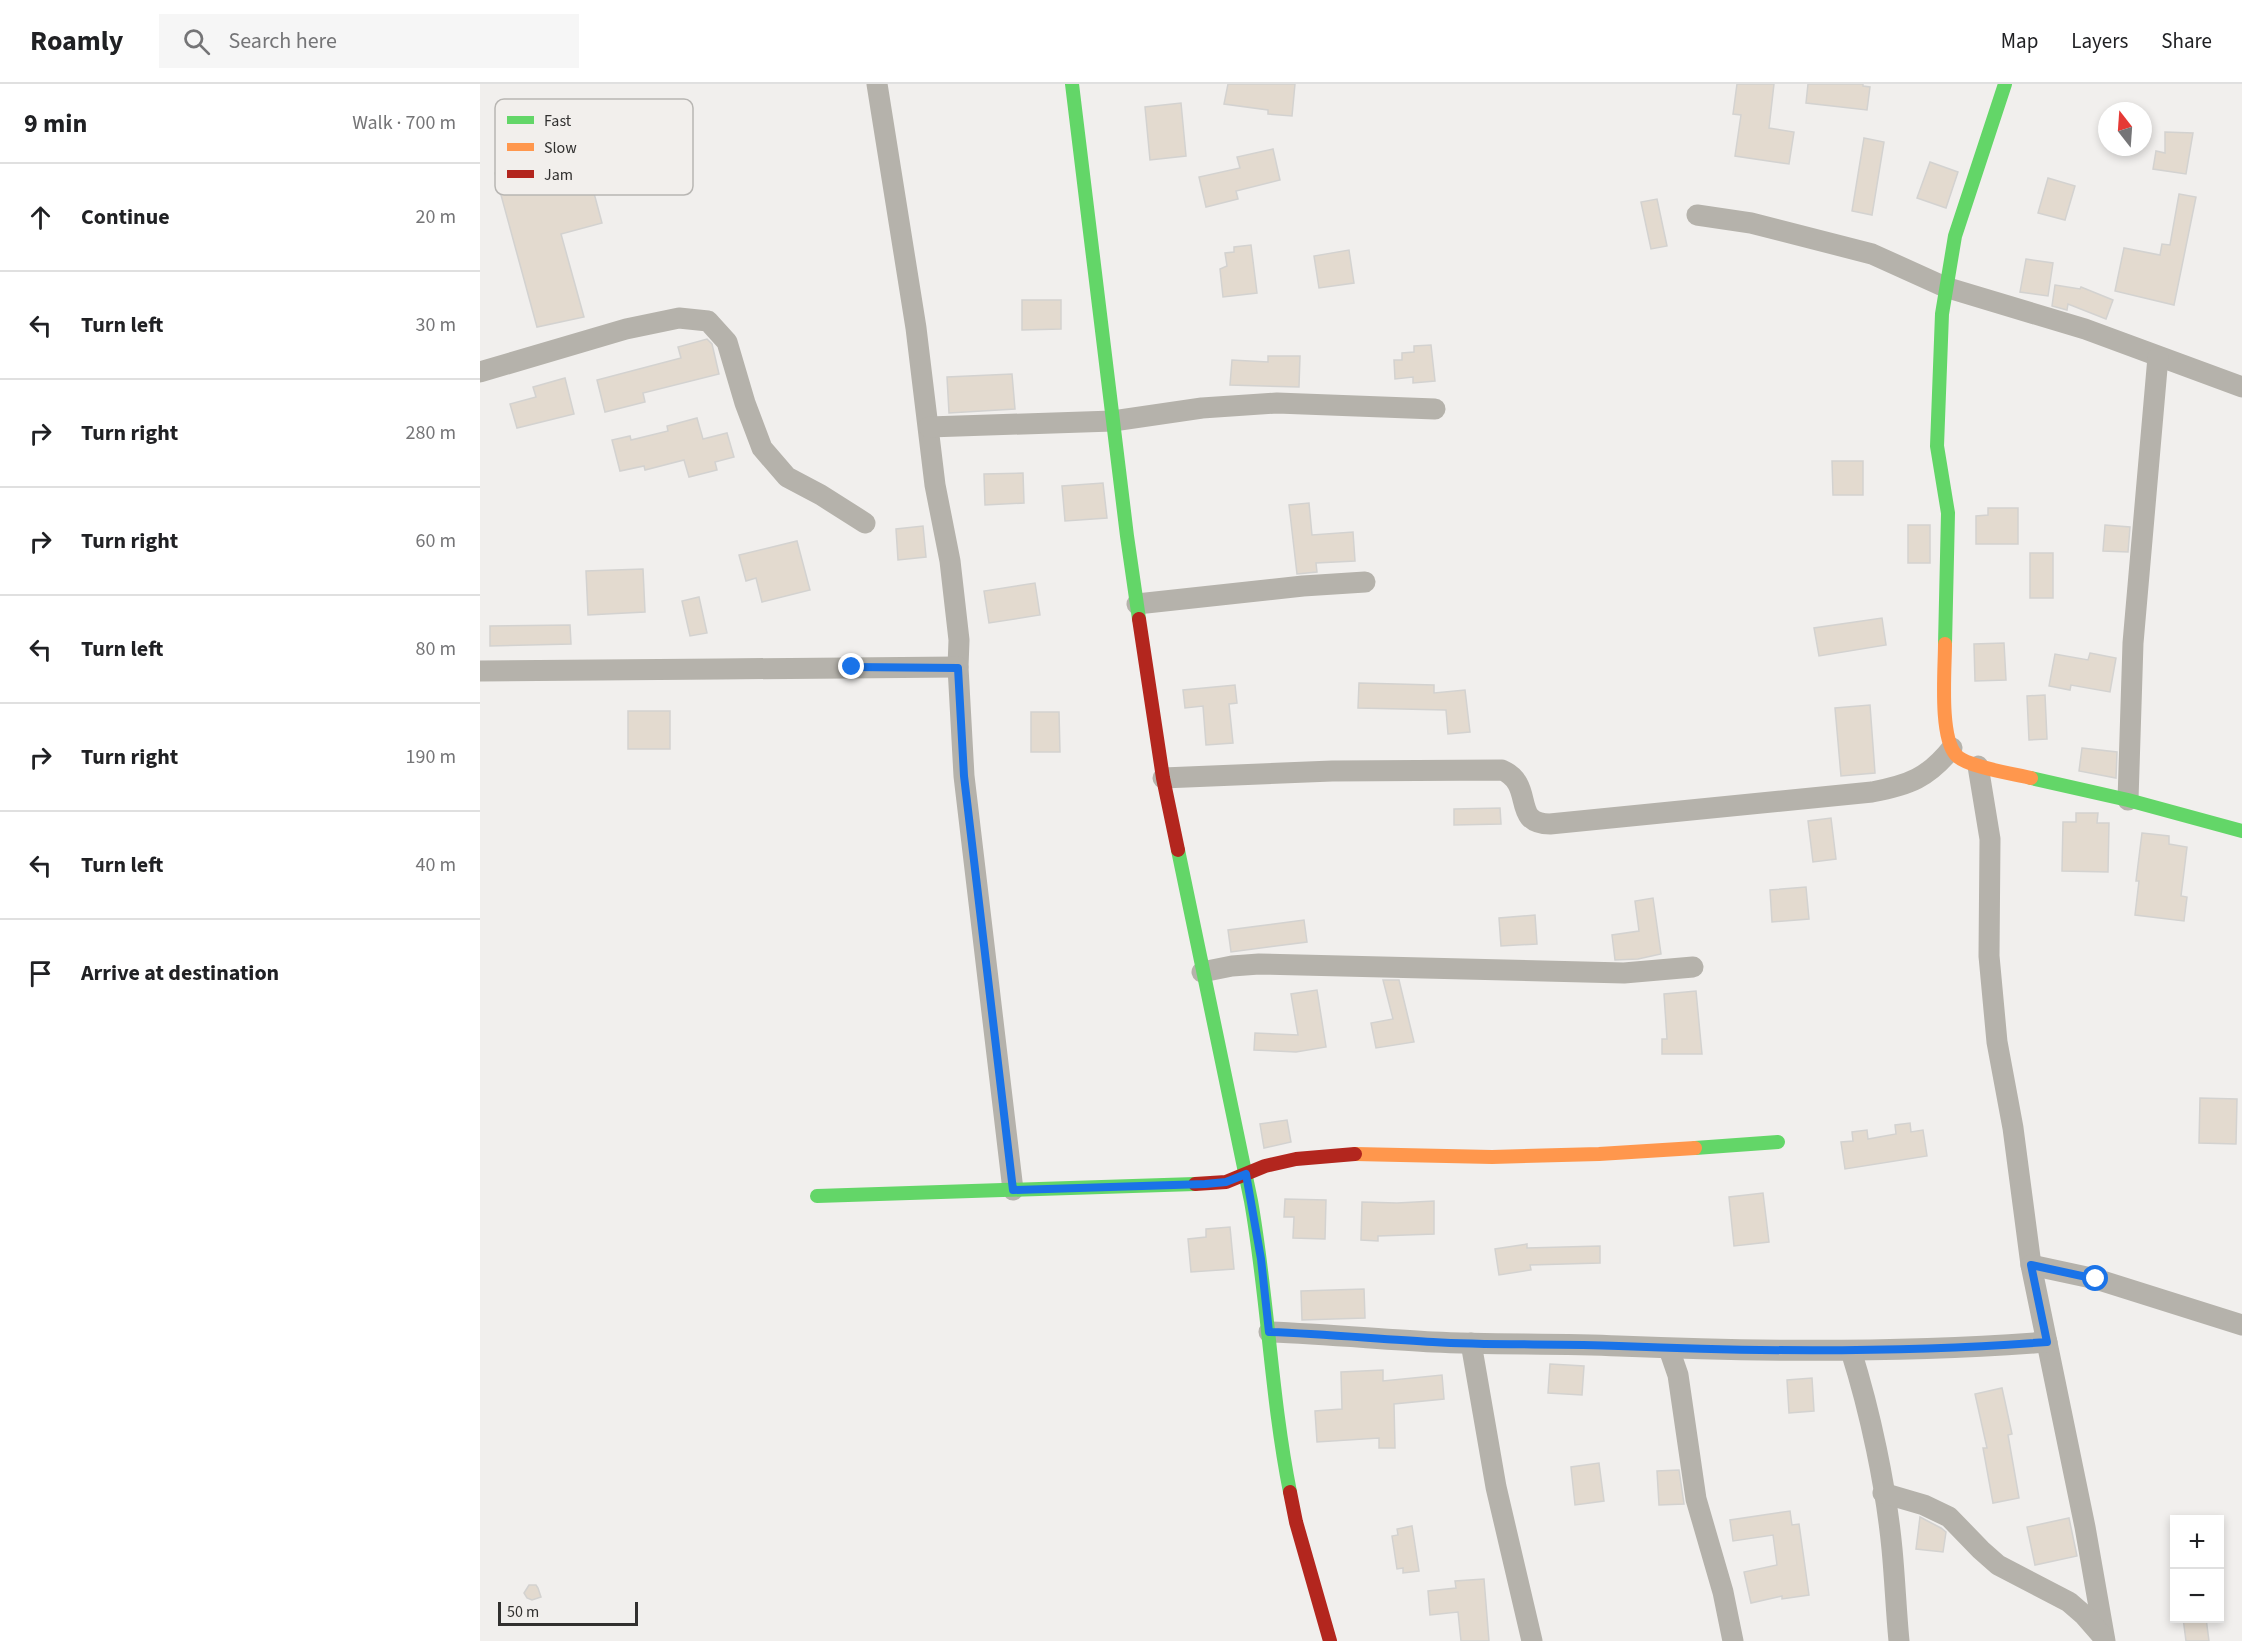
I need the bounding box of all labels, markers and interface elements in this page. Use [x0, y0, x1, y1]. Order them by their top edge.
search box [159, 14, 579, 68]
text: Roamly [30, 21, 123, 61]
icon: search [180, 25, 213, 58]
text: Search here [228, 25, 337, 57]
text: Map [2001, 26, 2038, 56]
text: Layers [2071, 26, 2128, 56]
text: Share [2161, 26, 2212, 56]
legend [495, 99, 693, 195]
north arrow [2098, 102, 2152, 156]
text: 9 min [24, 105, 87, 142]
text: Walk · 700 m [352, 109, 456, 137]
text: Fast [544, 110, 572, 132]
text: Slow [544, 137, 577, 159]
text: Jam [544, 164, 573, 186]
icon: ahead [24, 201, 57, 234]
text: Continue [81, 201, 170, 233]
text: 20 m [416, 203, 456, 231]
icon: left [24, 309, 57, 342]
text: Turn left [81, 309, 163, 341]
text: 30 m [416, 311, 456, 339]
icon: right [24, 417, 57, 450]
text: Turn right [81, 417, 178, 449]
text: 280 m [406, 419, 456, 447]
icon: right [24, 525, 57, 558]
text: Turn right [81, 525, 178, 557]
text: 60 m [416, 527, 456, 555]
icon: left [24, 633, 57, 666]
text: Turn left [81, 633, 163, 665]
text: 80 m [416, 635, 456, 663]
route end [838, 653, 864, 679]
icon: right [24, 741, 57, 774]
text: Turn right [81, 741, 178, 773]
text: 190 m [406, 743, 456, 771]
icon: left [24, 849, 57, 882]
text: Turn left [81, 849, 163, 881]
text: 40 m [416, 851, 456, 879]
icon: arrive [24, 957, 57, 990]
text: Arrive at destination [81, 957, 279, 989]
route start [2082, 1265, 2108, 1291]
map controls [2170, 1515, 2224, 1623]
button: + [2170, 1515, 2224, 1569]
button: − [2170, 1569, 2224, 1623]
scale bar [498, 1599, 638, 1626]
text: 50 m [507, 1601, 539, 1623]

